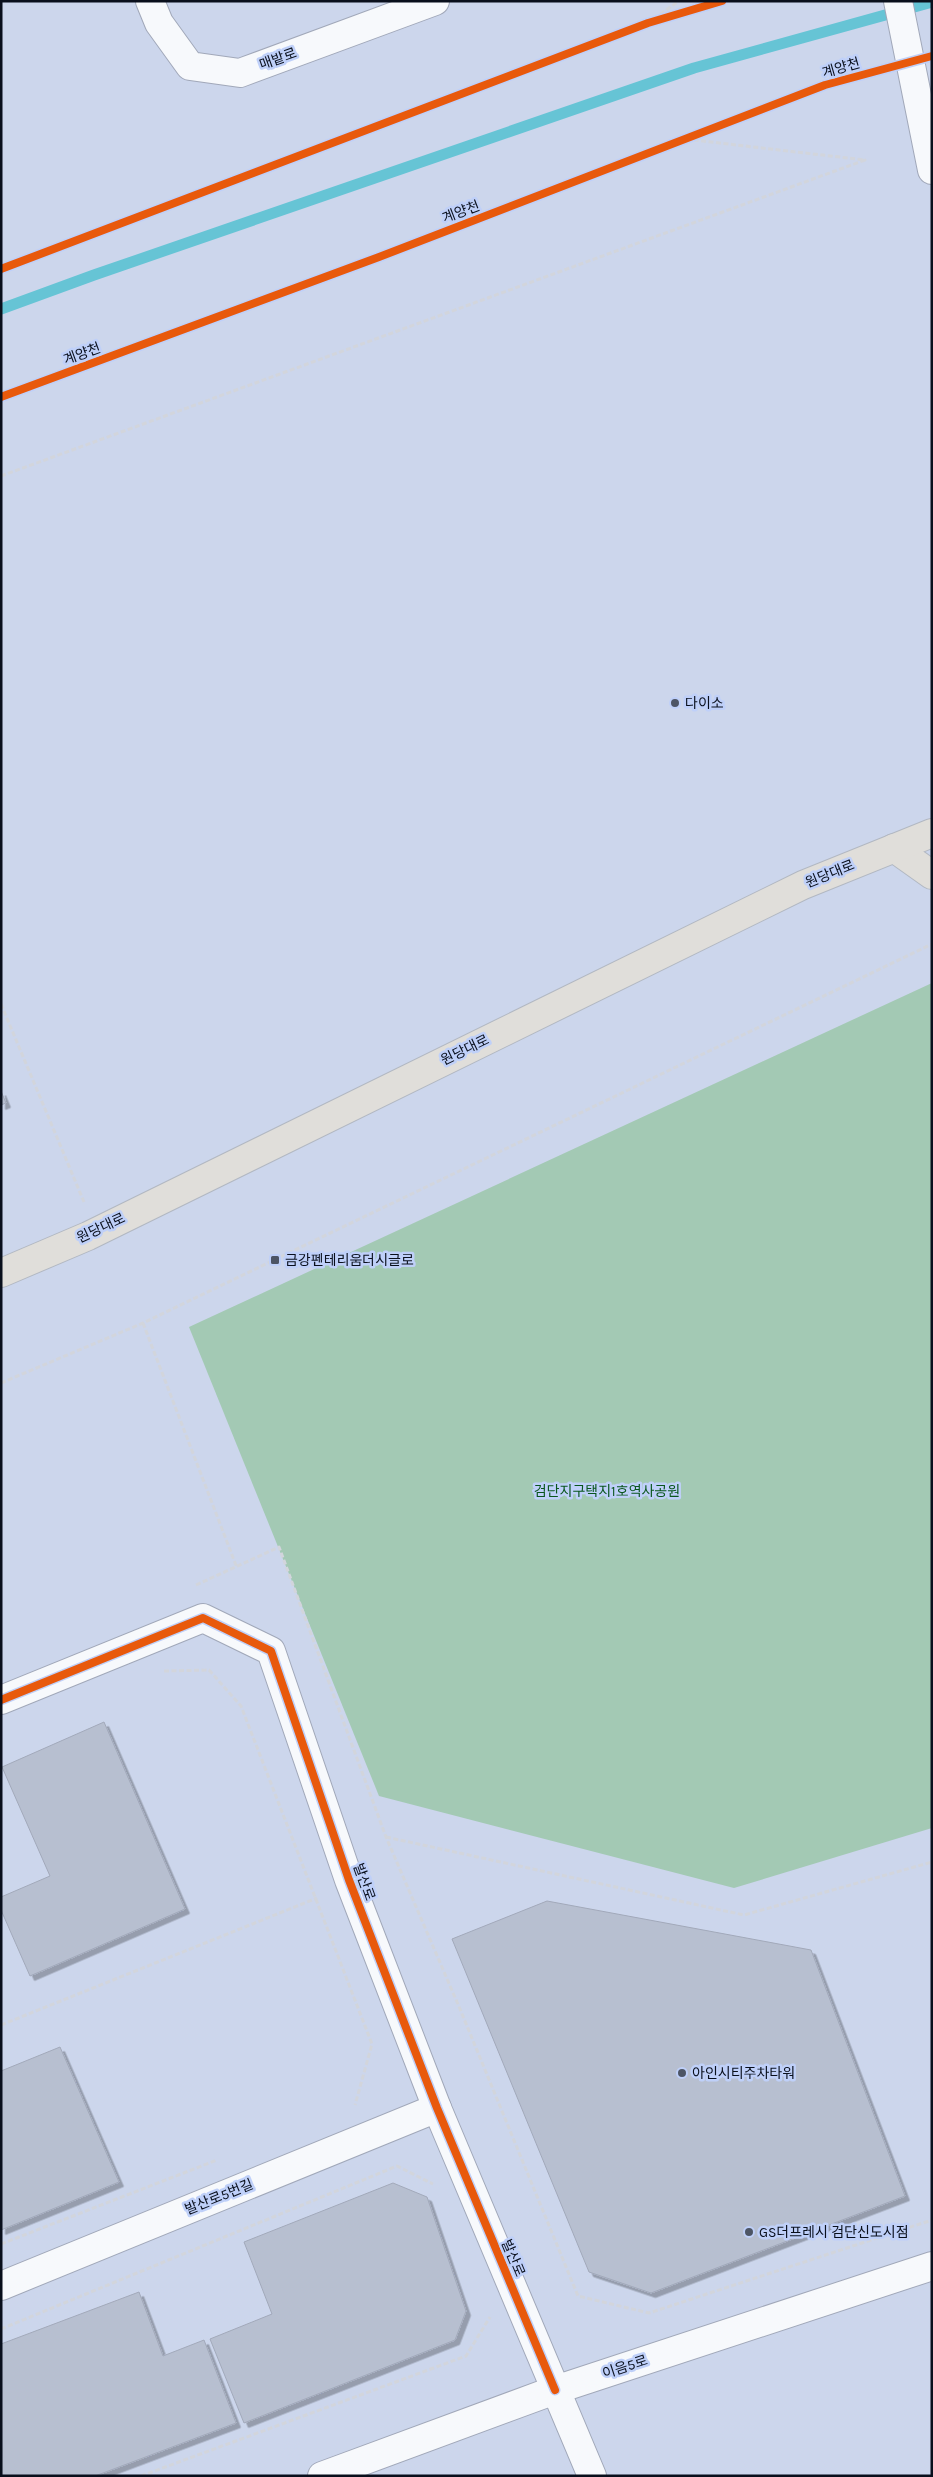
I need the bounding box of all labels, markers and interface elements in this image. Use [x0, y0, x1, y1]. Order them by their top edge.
street label: 매밭로 [257, 44, 299, 74]
street label: 계양천 [820, 55, 862, 81]
street label: 계양천 [440, 197, 482, 227]
street label: 계양천 [61, 339, 103, 369]
place label: 다이소 [685, 695, 724, 712]
marker: 다이소 [669, 697, 681, 709]
street label: 원당대로 [803, 856, 857, 892]
street label: 원당대로 [438, 1031, 492, 1069]
street label: 원당대로 [74, 1209, 128, 1247]
place label: 금강펜테리움더시글로 [285, 1252, 414, 1269]
marker: 금강펜테리움더시글로 [269, 1254, 281, 1266]
park label: 검단지구택지1호역사공원 [534, 1483, 680, 1500]
street label: 발산로 [349, 1861, 379, 1903]
place label: 아인시티주차타워 [692, 2065, 795, 2082]
marker: 아인시티주차타워 [676, 2067, 688, 2079]
street label: 발산로5번길 [182, 2176, 256, 2218]
place label: GS더프레시 검단신도시점 [759, 2224, 909, 2241]
marker: GS더프레시 검단신도시점 [743, 2226, 755, 2238]
street label: 발산로 [498, 2237, 528, 2279]
street label: 이음5로 [600, 2352, 650, 2382]

